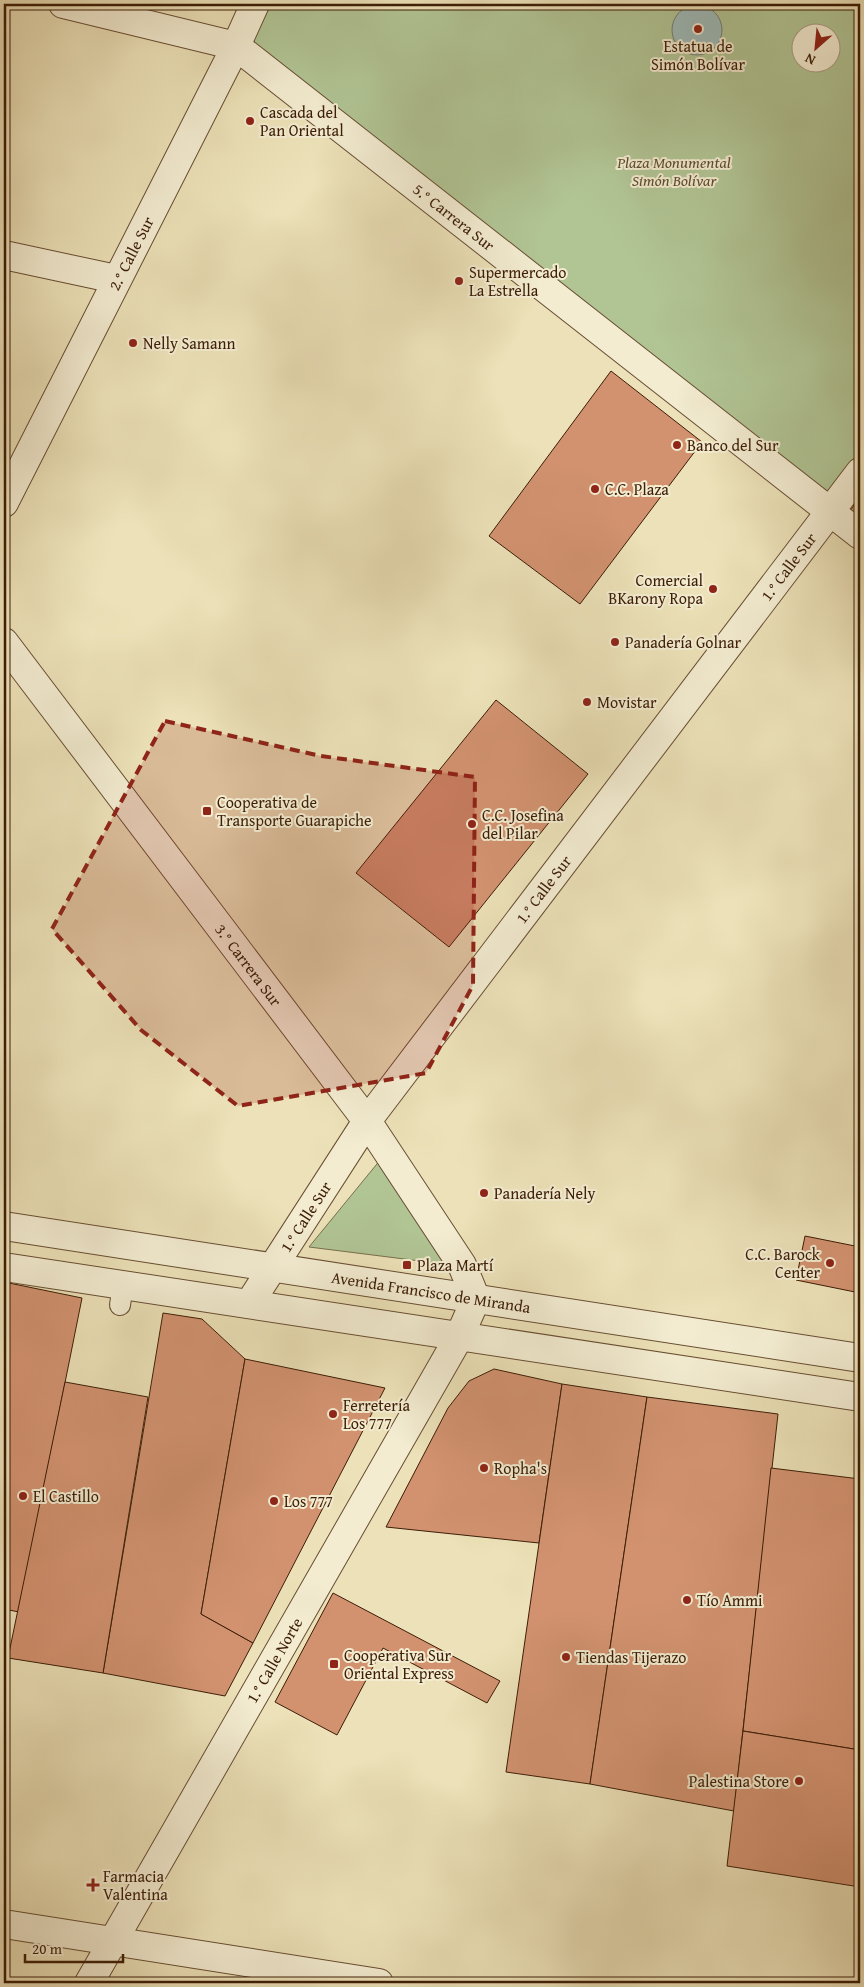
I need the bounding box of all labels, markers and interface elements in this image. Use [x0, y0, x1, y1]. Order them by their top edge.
north arrow [792, 22, 842, 72]
marker: Estatua de Simón Bolívar [692, 23, 704, 35]
place label: Estatua de Simón Bolívar [651, 34, 745, 76]
text: N [801, 48, 819, 71]
place label: Cascada del Pan Oriental [260, 100, 344, 142]
marker: Cascada del Pan Oriental [244, 115, 256, 127]
park label: Plaza Monumental Simón Bolívar [616, 150, 731, 192]
street label: 5.° Carrera Sur [408, 177, 500, 257]
street label: 2.° Calle Sur [102, 212, 160, 295]
place label: Supermercado La Estrella [469, 260, 567, 302]
marker: Supermercado La Estrella [453, 275, 465, 287]
place label: Nelly Samann [143, 331, 235, 355]
marker: Nelly Samann [127, 337, 139, 349]
place label: Banco del Sur [687, 433, 779, 457]
marker: Banco del Sur [671, 439, 683, 451]
place label: C.C. Plaza [605, 477, 669, 501]
marker: C.C. Plaza [589, 483, 601, 495]
street label: 1.° Calle Sur [754, 527, 822, 606]
place label: Comercial BKarony Ropa [608, 568, 704, 610]
marker: Comercial BKarony Ropa [707, 583, 719, 595]
place label: Panadería Golnar [625, 630, 742, 654]
marker: Panadería Golnar [609, 636, 621, 648]
place label: Movistar [597, 690, 657, 714]
marker: Movistar [581, 696, 593, 708]
place label: Cooperativa de Transporte Guarapiche [217, 790, 372, 832]
place label: C.C. Josefina del Pilar [482, 803, 564, 845]
marker: Cooperativa de Transporte Guarapiche [201, 805, 213, 817]
marker: C.C. Josefina del Pilar [466, 818, 478, 830]
street label: 1.° Calle Sur [509, 850, 577, 928]
street label: 3.° Carrera Sur [209, 918, 288, 1011]
street label: 1.° Calle Sur [274, 1176, 337, 1257]
place label: Panadería Nely [494, 1181, 595, 1205]
marker: Panadería Nely [478, 1187, 490, 1199]
place label: C.C. Barock Center [745, 1242, 821, 1284]
place label: Plaza Martí [417, 1253, 494, 1277]
marker: C.C. Barock Center [824, 1257, 836, 1269]
marker: Plaza Martí [401, 1259, 413, 1271]
street label: Avenida Francisco de Miranda [330, 1265, 533, 1319]
place label: Ferretería Los 777 [343, 1393, 410, 1435]
marker: Ferretería Los 777 [327, 1408, 339, 1420]
place label: Ropha's [494, 1456, 547, 1480]
marker: Ropha's [478, 1462, 490, 1474]
place label: El Castillo [33, 1484, 99, 1508]
place label: Los 777 [284, 1489, 333, 1513]
marker: El Castillo [17, 1490, 29, 1502]
marker: Los 777 [268, 1495, 280, 1507]
place label: Tío Ammi [697, 1588, 763, 1612]
marker: Tío Ammi [681, 1594, 693, 1606]
street label: 1.° Calle Norte [240, 1613, 308, 1707]
place label: Cooperativa Sur Oriental Express [344, 1643, 454, 1685]
place label: Tiendas Tijerazo [576, 1645, 686, 1669]
marker: Tiendas Tijerazo [560, 1651, 572, 1663]
marker: Cooperativa Sur Oriental Express [328, 1658, 340, 1670]
place label: Palestina Store [689, 1769, 789, 1793]
marker: Palestina Store [793, 1775, 805, 1787]
place label: Farmacia Valentina [103, 1864, 168, 1906]
marker: Farmacia Valentina [87, 1879, 99, 1891]
scale bar [25, 1932, 122, 1964]
text: 20 m [32, 1938, 63, 1959]

